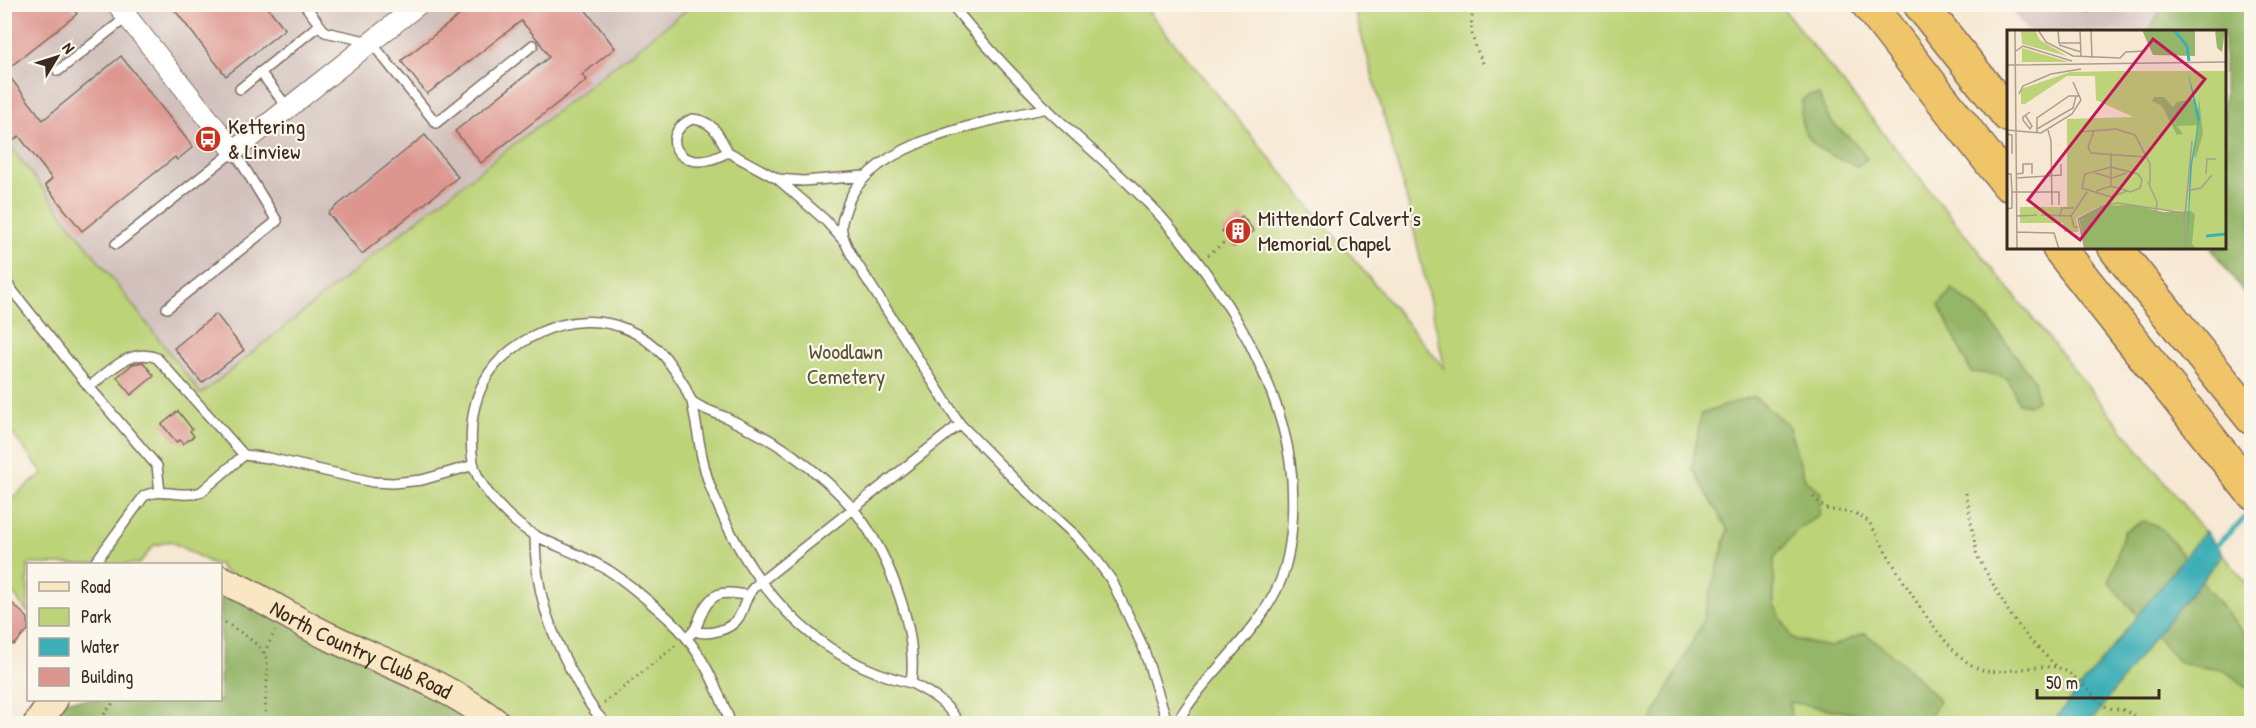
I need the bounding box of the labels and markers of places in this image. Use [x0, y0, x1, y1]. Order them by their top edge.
place label: Kettering & Linview [228, 111, 305, 166]
bus stop icon: Kettering & Linview [193, 124, 223, 154]
place label: Mittendorf Calvert's Memorial Chapel [1258, 203, 1421, 258]
building icon: Mittendorf Calvert's Memorial Chapel [1223, 216, 1253, 246]

